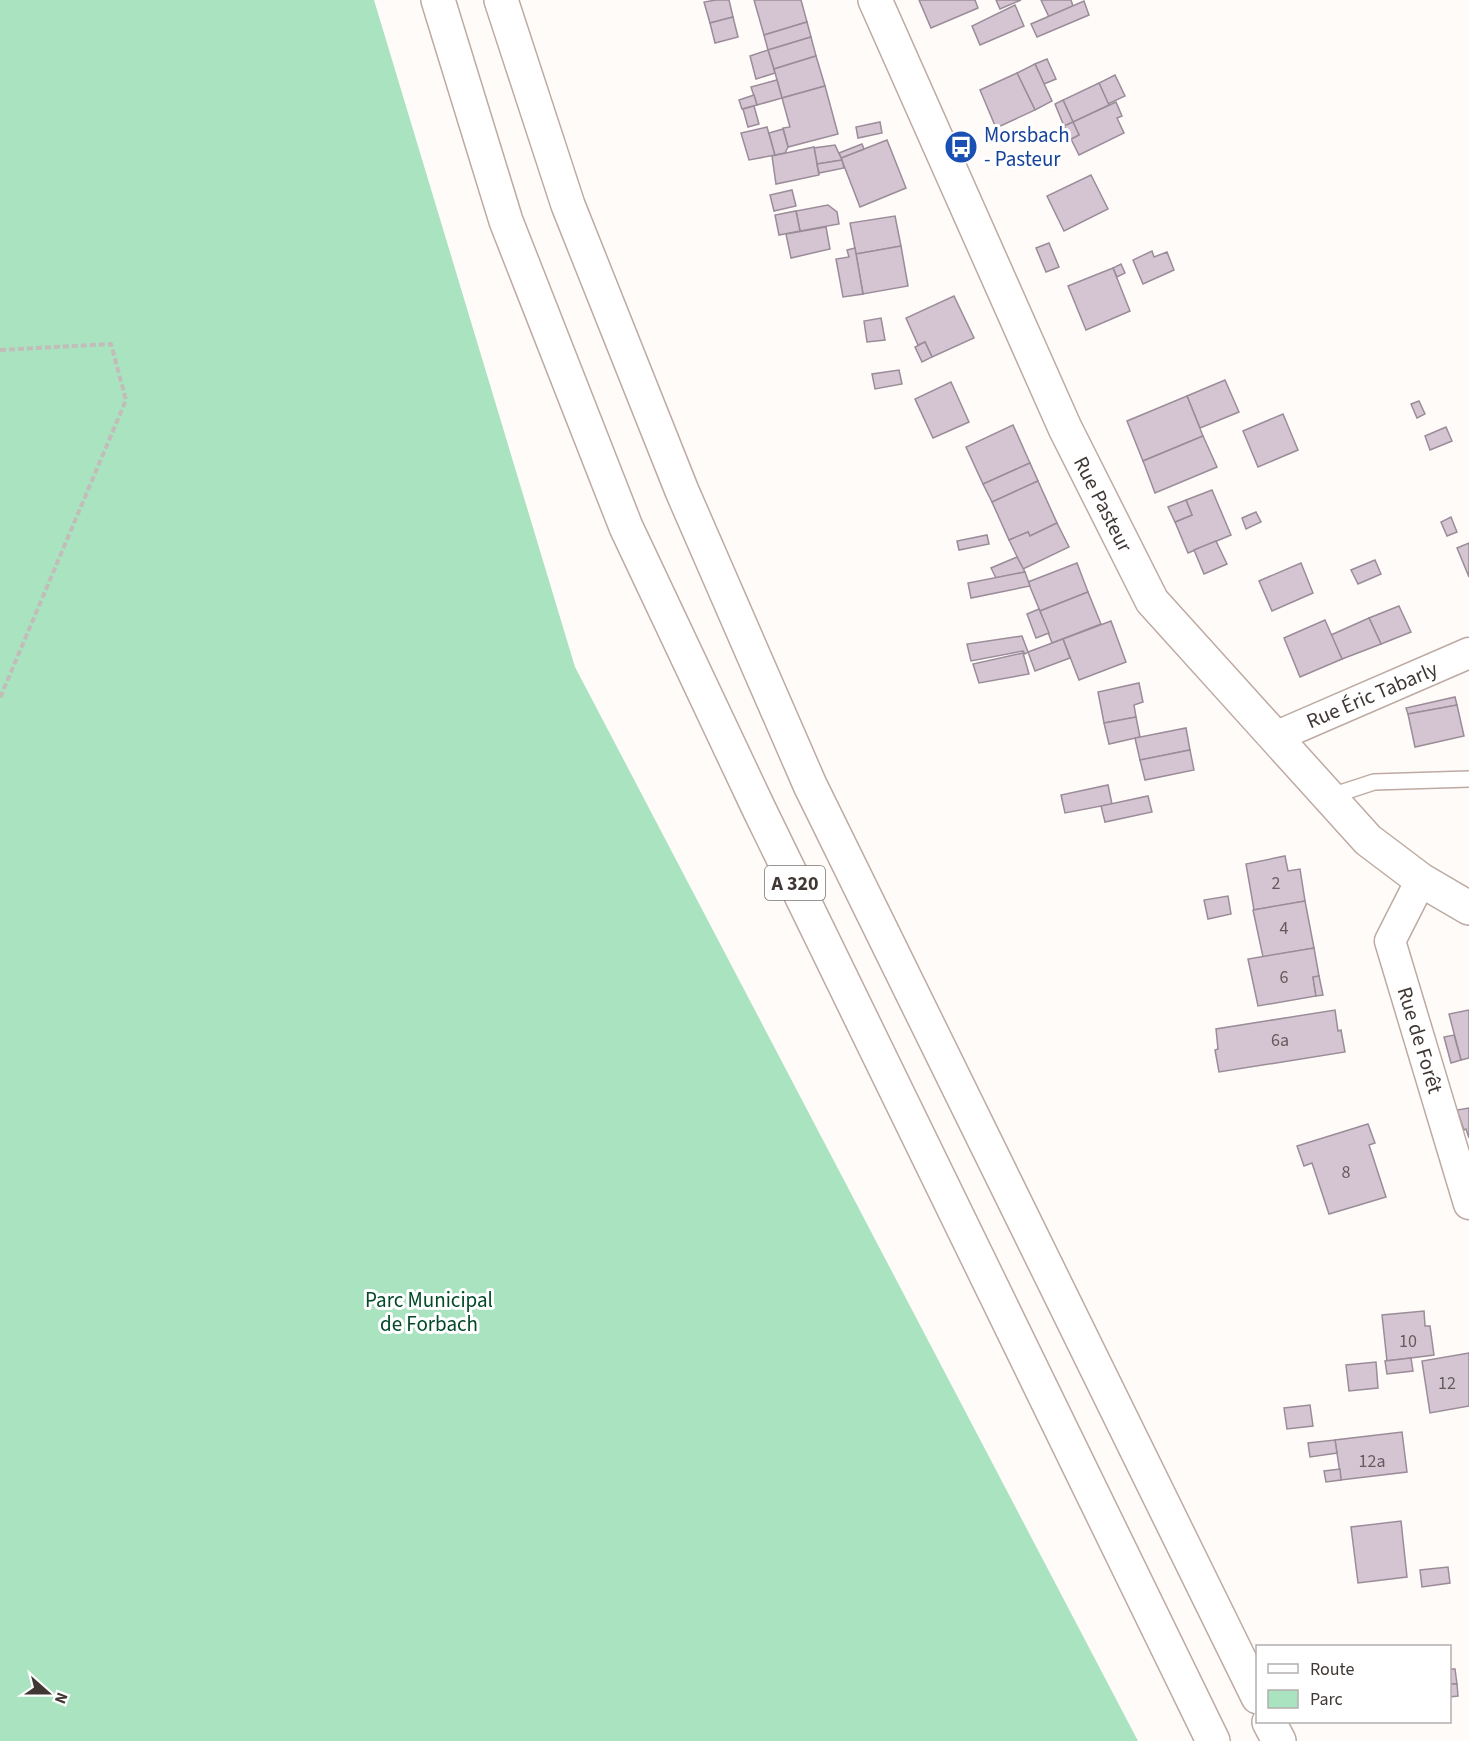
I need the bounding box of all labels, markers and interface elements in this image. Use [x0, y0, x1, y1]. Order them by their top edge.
place label: Morsbach - Pasteur [984, 120, 1070, 174]
bus stop icon: Morsbach - Pasteur [943, 129, 979, 165]
street label: Rue Pasteur [1066, 451, 1140, 558]
street label: Rue Éric Tabarly [1302, 654, 1442, 736]
road number: A 320 [765, 866, 825, 900]
house number: 2 [1272, 871, 1281, 896]
house number: 4 [1280, 916, 1289, 941]
house number: 6 [1280, 965, 1289, 990]
street label: Rue de Forêt [1390, 983, 1450, 1097]
house number: 6a [1271, 1028, 1289, 1053]
house number: 8 [1342, 1160, 1351, 1185]
park label: Parc Municipal de Forbach [365, 1285, 493, 1339]
house number: 10 [1399, 1329, 1417, 1354]
house number: 12 [1438, 1371, 1456, 1396]
house number: 12a [1359, 1449, 1385, 1474]
legend [1256, 1645, 1451, 1723]
text: Route [1310, 1657, 1354, 1682]
north arrow [18, 1663, 78, 1723]
text: Parc [1310, 1687, 1343, 1712]
text: N [49, 1689, 73, 1707]

